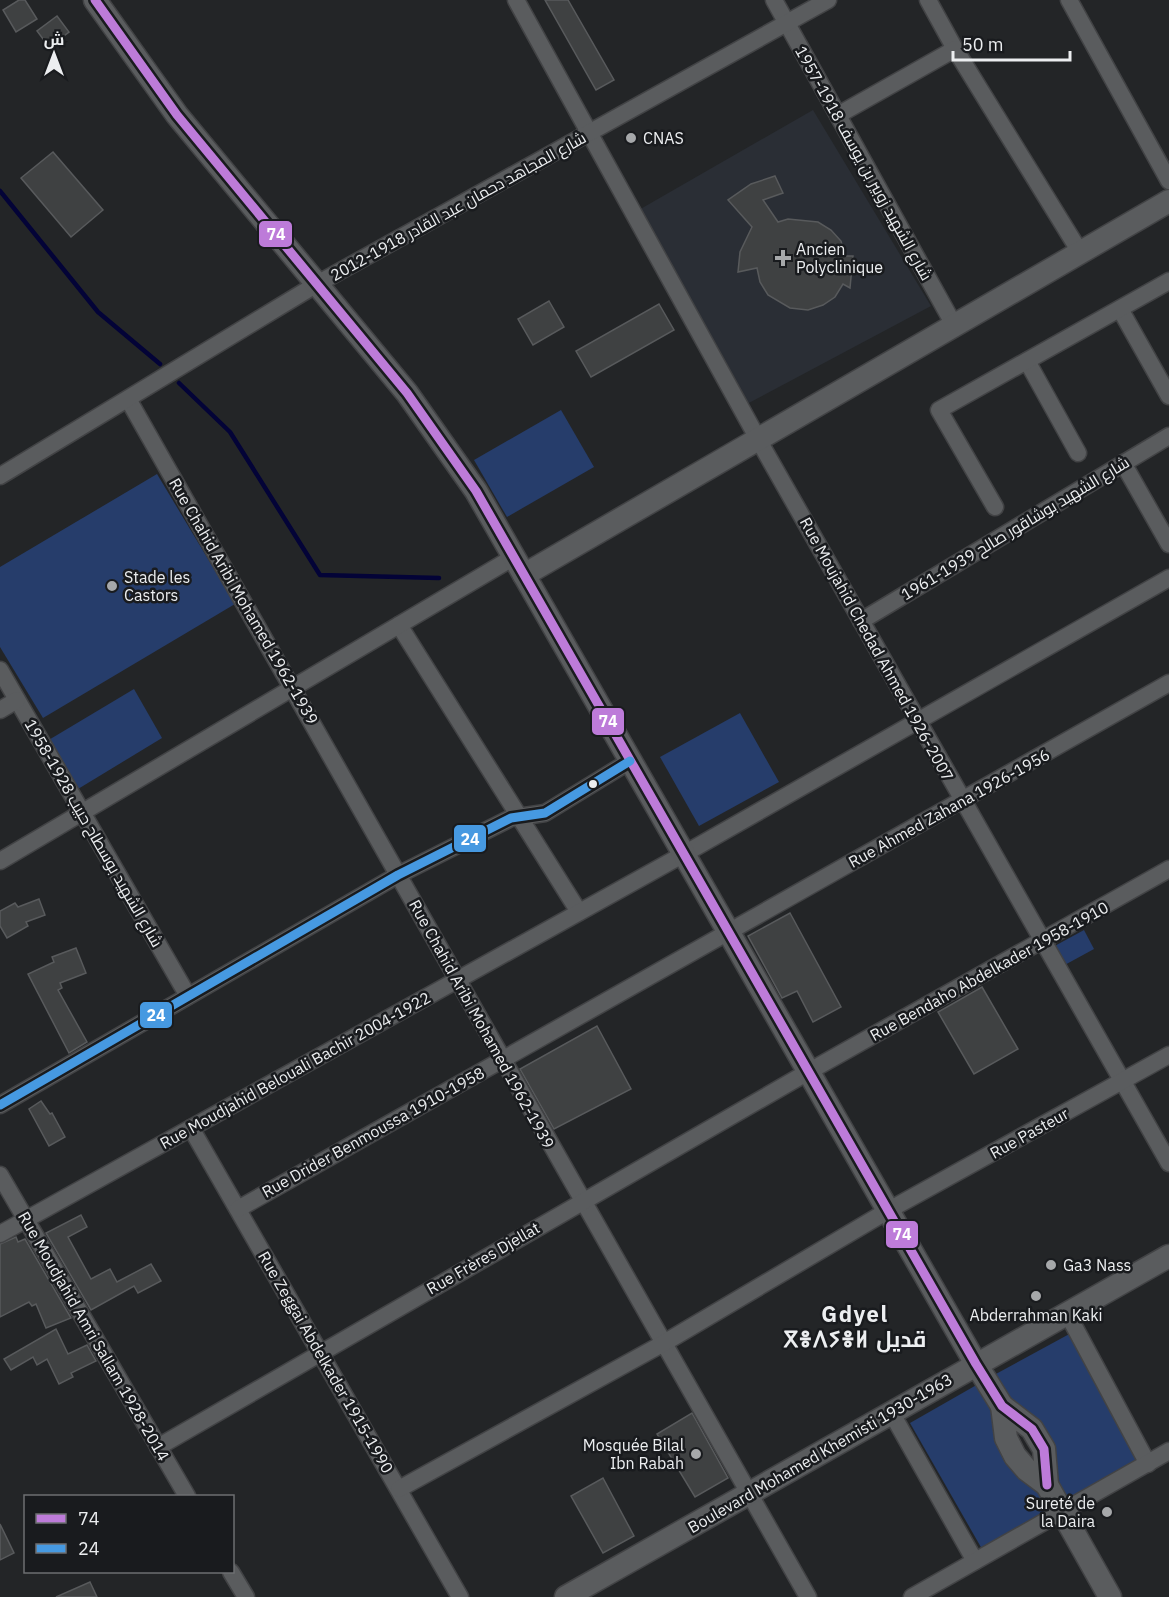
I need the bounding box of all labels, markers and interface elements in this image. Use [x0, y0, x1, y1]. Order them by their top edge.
north arrow [24, 24, 84, 84]
scale bar [953, 24, 1070, 62]
text: ش [44, 29, 64, 49]
text: 50 m [962, 33, 1004, 56]
street label: شارع الشهيد زوبير بن يوسف 1918-1957 [789, 42, 937, 285]
street label: شارع المجاهد دحمان عبد القادر 1918-2012 [327, 127, 590, 287]
place label: CNAS [643, 128, 684, 148]
marker: CNAS [624, 131, 638, 145]
line badge: 74 [258, 220, 293, 248]
text: 74 [266, 224, 286, 244]
place label: Ancien Polyclinique [796, 239, 883, 277]
marker: Ancien Polyclinique [774, 249, 792, 267]
street label: شارع الشهيد بوشاقور صالح 1939-1961 [897, 452, 1134, 606]
street label: Rue Chahid Aribi Mohamed 1962-1939 [165, 474, 323, 728]
street label: Rue Moujahid Chedad Ahmed 1926-2007 [796, 514, 958, 784]
place label: Stade les Castors [124, 567, 190, 605]
marker: Stade les Castors [105, 579, 119, 593]
line badge: 74 [591, 707, 625, 736]
text: 74 [598, 711, 618, 731]
street label: شارع الشهيد بوسطاح حبيب 1928-1958 [19, 716, 168, 951]
street label: Rue Ahmed Zahana 1926-1956 [845, 744, 1053, 872]
unlabelled marker [587, 778, 599, 790]
line badge: 24 [453, 824, 487, 853]
text: 24 [460, 829, 480, 849]
street label: Rue Chahid Aribi Mohamed 1962-1939 [405, 896, 559, 1152]
street label: Rue Bendaho Abdelkader 1958-1910 [866, 897, 1112, 1045]
street label: Rue Moudjahid Belouali Bachir 2004-1922 [156, 987, 434, 1153]
line badge: 24 [139, 1001, 173, 1029]
text: 24 [146, 1005, 166, 1025]
street label: Rue Drider Benmoussa 1910-1958 [258, 1062, 488, 1202]
street label: Rue Pasteur [986, 1103, 1072, 1163]
street label: Rue Moudjahid Amri Sallam 1928-2014 [14, 1208, 174, 1464]
street label: Rue Frères Djellat [423, 1217, 543, 1299]
line badge: 74 [885, 1220, 919, 1249]
text: 74 [892, 1224, 912, 1244]
street label: Rue Zeggai Abdelkader 1915-1990 [254, 1248, 398, 1476]
place label: Ga3 Nass [1063, 1255, 1131, 1275]
marker: Ga3 Nass [1044, 1258, 1058, 1272]
marker: Abderrahman Kaki [1029, 1289, 1043, 1303]
district label: Gdyel ⴳⴻⴷⵢⴻⵍ قديل [784, 1299, 926, 1353]
place label: Abderrahman Kaki [969, 1305, 1103, 1325]
street label: Boulevard Mohamed Khemisti 1930-1963 [684, 1369, 956, 1537]
place label: Mosquée Bilal Ibn Rabah [583, 1435, 684, 1473]
marker: Mosquée Bilal Ibn Rabah [689, 1447, 703, 1461]
place label: Sureté de la Daira [1026, 1493, 1095, 1531]
legend [24, 1495, 234, 1573]
marker: Sureté de la Daira [1100, 1505, 1114, 1519]
text: 74 [78, 1507, 100, 1530]
text: 24 [78, 1537, 100, 1560]

